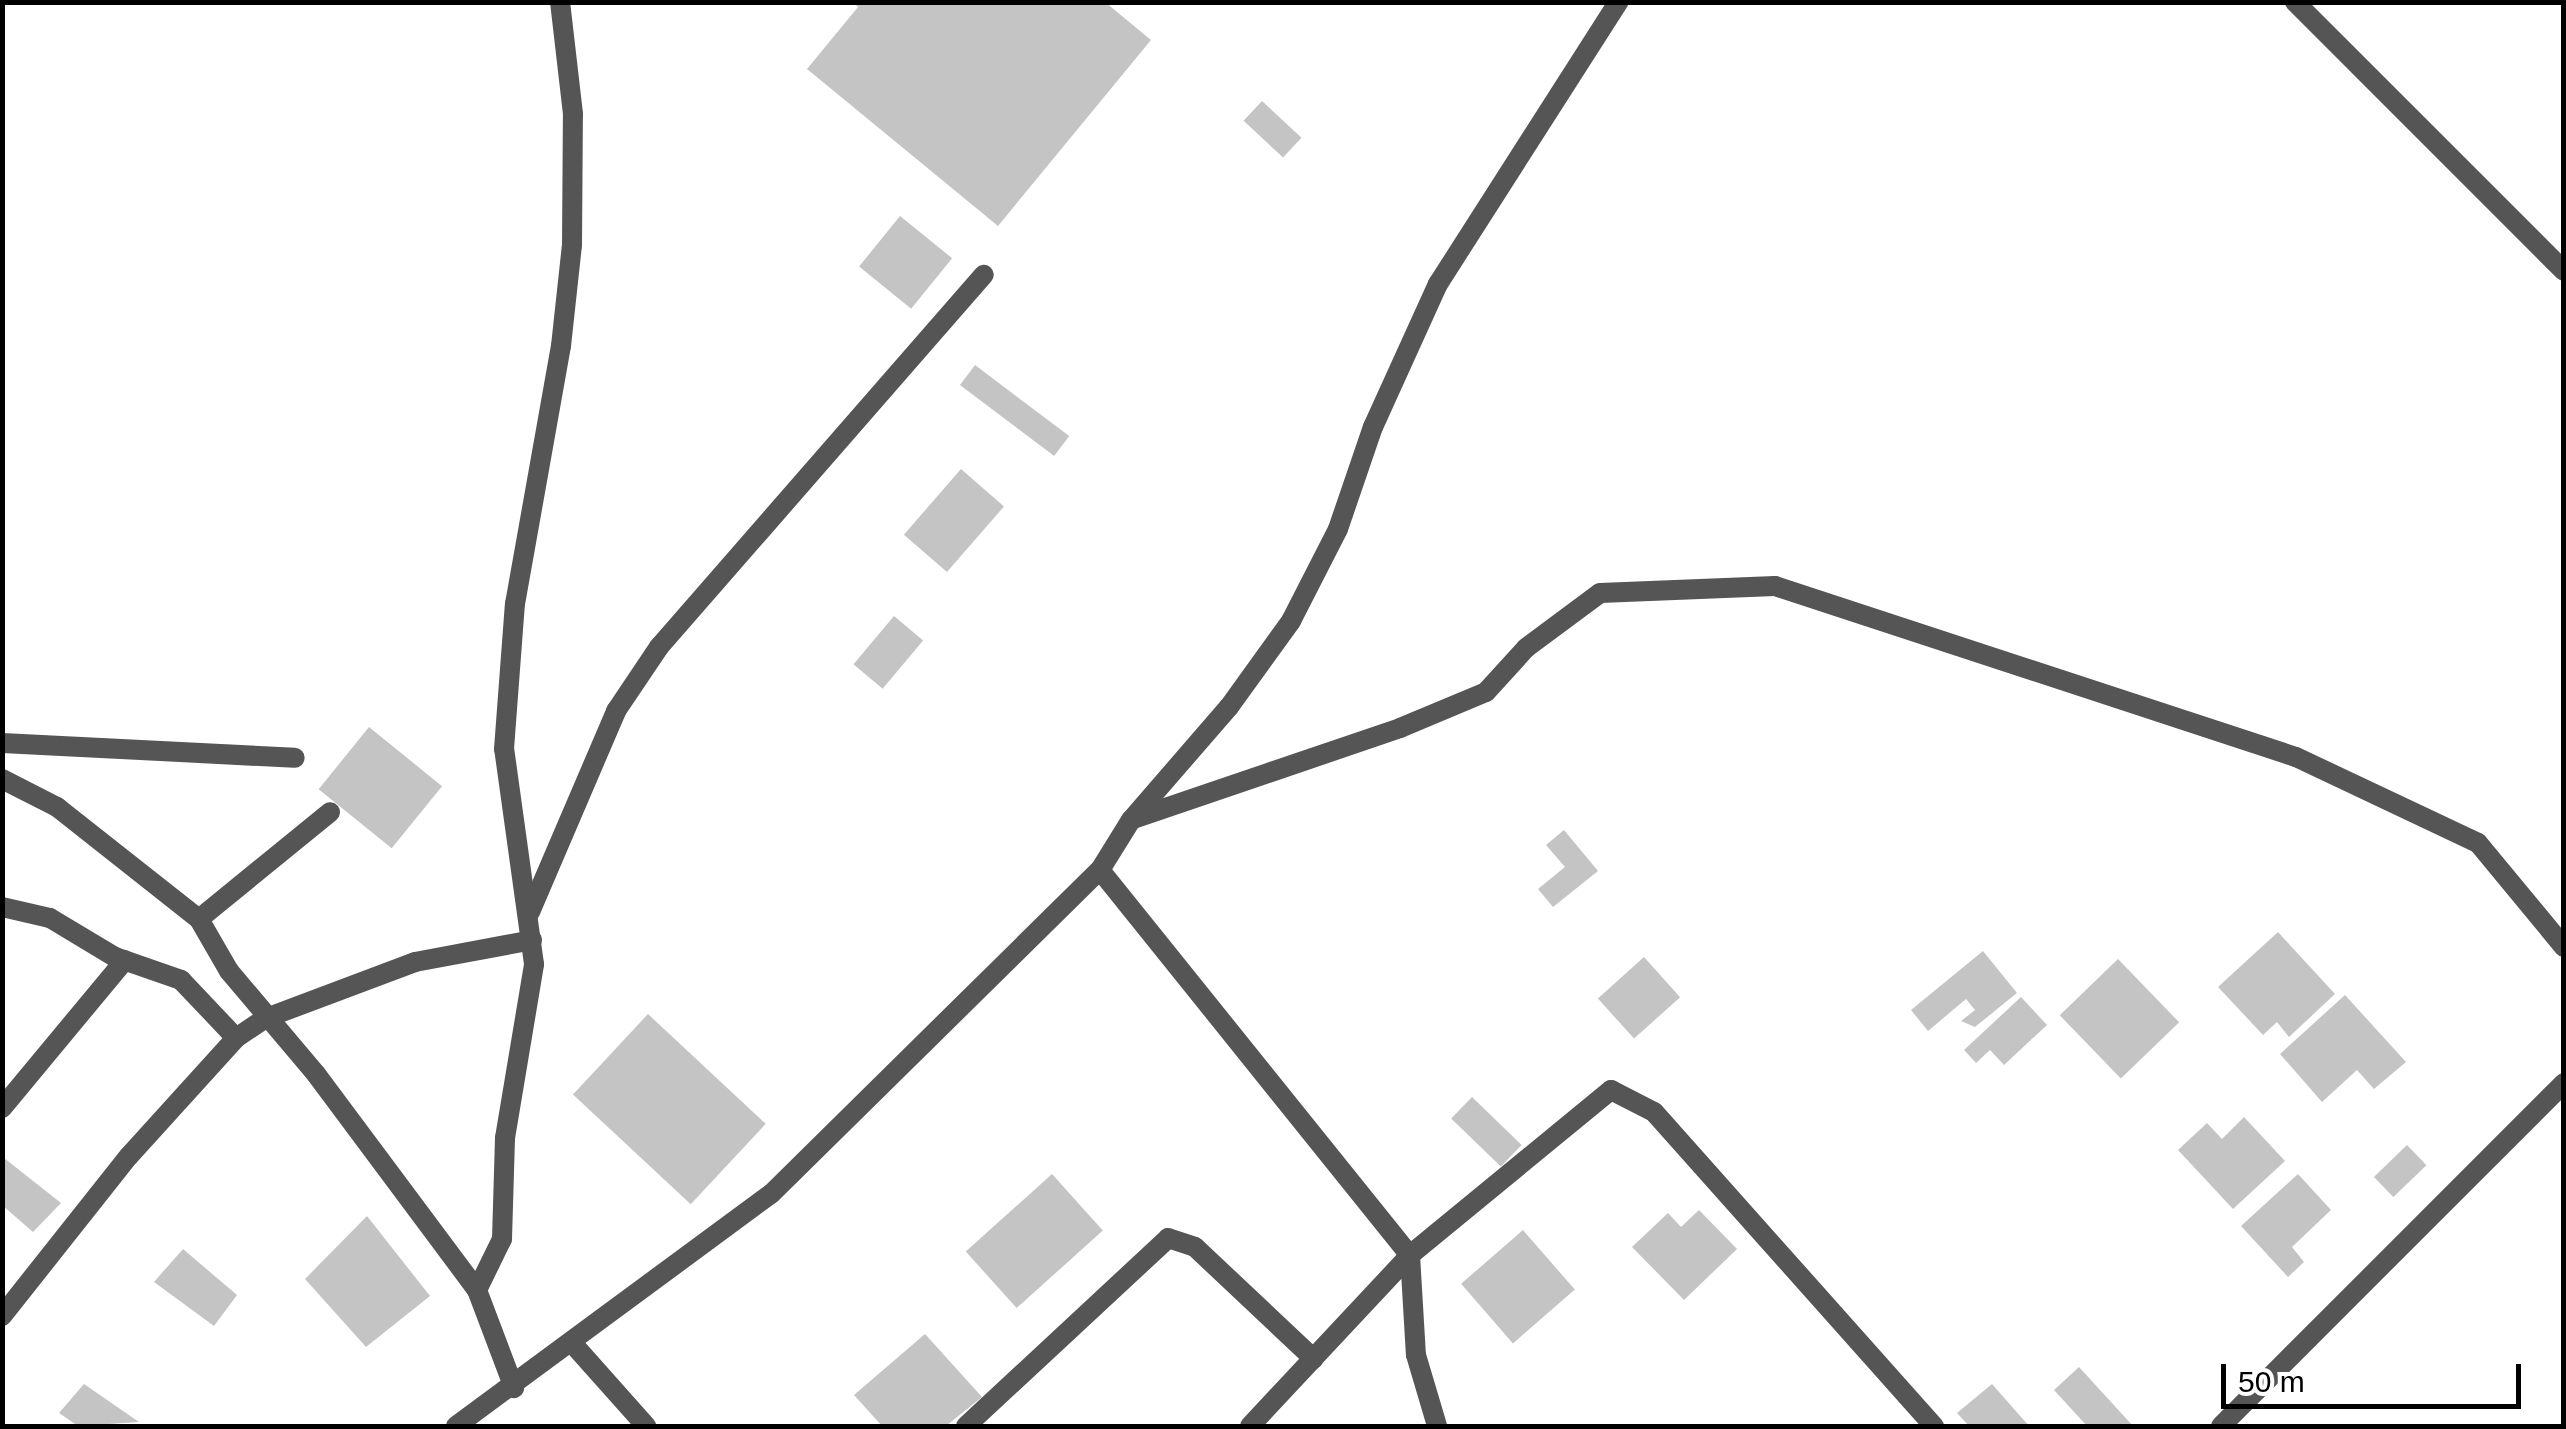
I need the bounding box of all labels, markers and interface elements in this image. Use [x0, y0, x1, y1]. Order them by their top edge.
scale bar [2226, 1344, 2526, 1406]
text: 50 m [2238, 1365, 2305, 1398]

